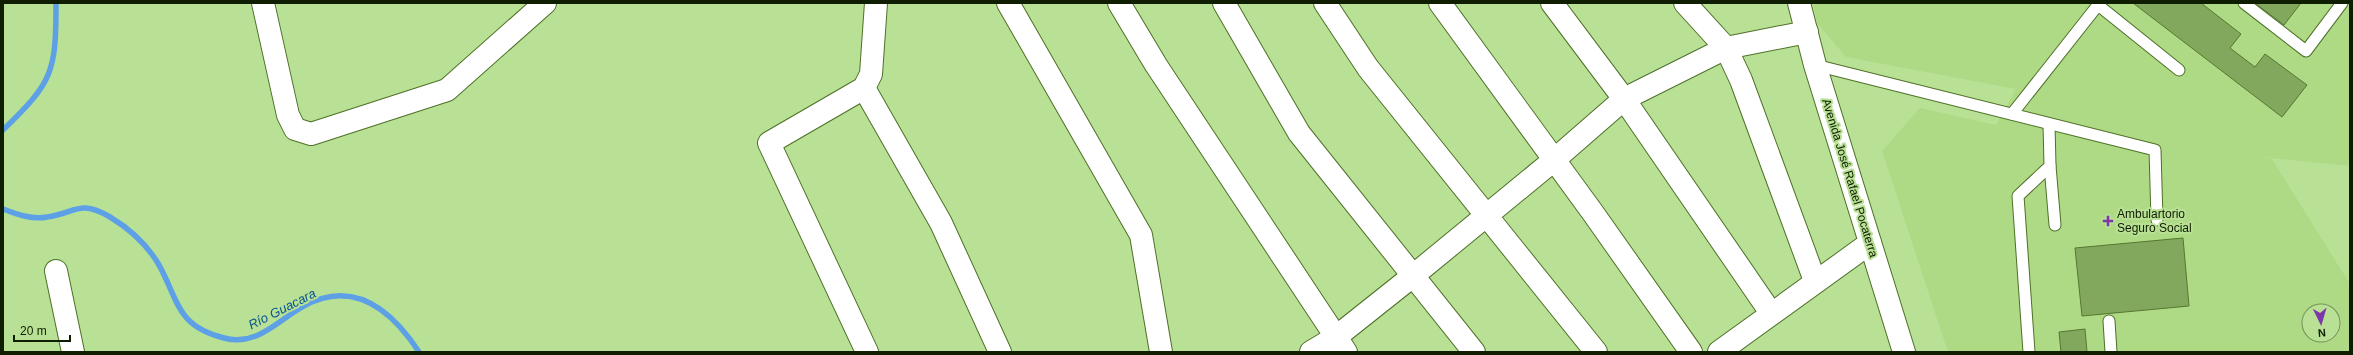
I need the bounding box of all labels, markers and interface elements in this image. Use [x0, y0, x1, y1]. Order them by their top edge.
street label: Avenida José Rafael Pocaterra [1819, 97, 1881, 259]
place label: Ambulartorio Seguro Social [2117, 207, 2192, 235]
marker: Ambulartorio Seguro Social [2102, 215, 2114, 227]
water label: Río Guacara [246, 286, 318, 332]
north arrow [2301, 303, 2341, 343]
scale bar [14, 317, 70, 343]
text: 20 m [20, 324, 47, 338]
text: N [2317, 327, 2326, 339]

